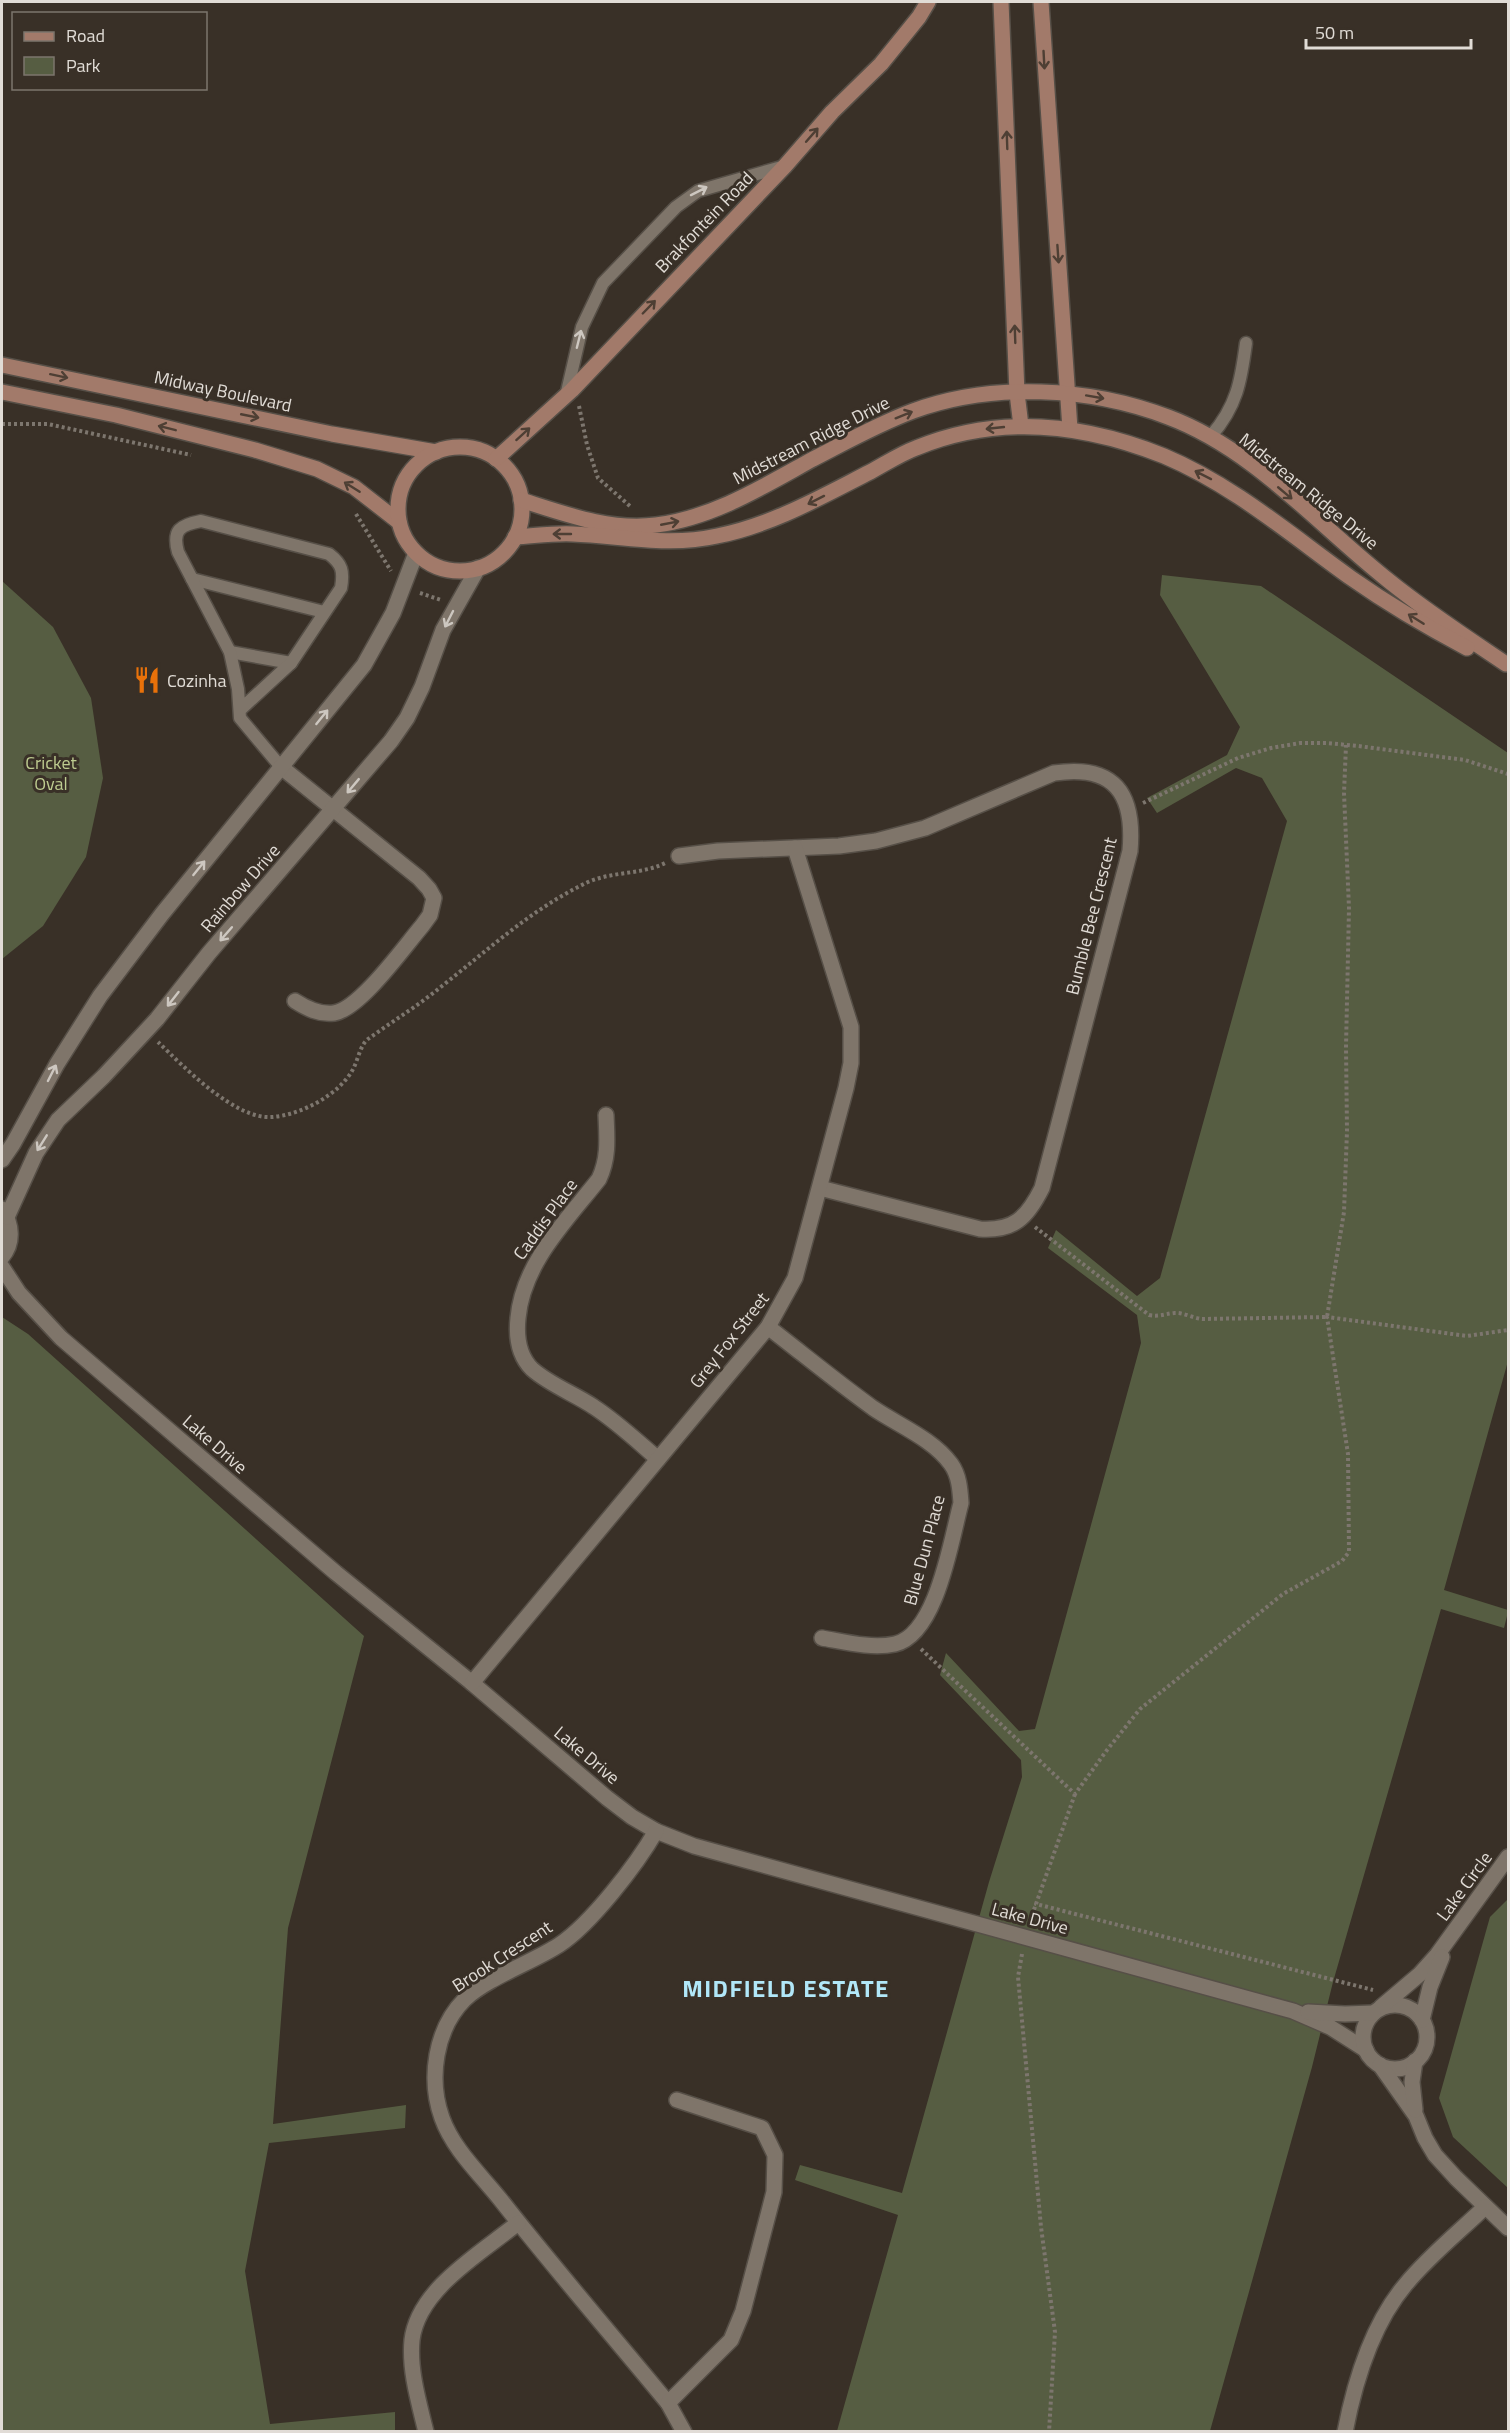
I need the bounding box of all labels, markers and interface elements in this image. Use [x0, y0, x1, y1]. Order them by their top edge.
legend [12, 12, 207, 90]
scale bar [1306, 12, 1471, 50]
text: 50 m [1315, 19, 1354, 46]
text: Road [66, 22, 105, 49]
one-way arrow [1039, 49, 1050, 69]
text: Park [66, 52, 101, 79]
one-way arrow [805, 128, 819, 143]
one-way arrow [1002, 130, 1013, 150]
street label: Brakfontein Road [649, 165, 759, 279]
one-way arrow [690, 185, 708, 196]
one-way arrow [1053, 244, 1064, 264]
one-way arrow [642, 299, 656, 314]
one-way arrow [1009, 325, 1020, 345]
one-way arrow [574, 330, 586, 349]
street label: Midway Boulevard [152, 363, 294, 419]
one-way arrow [49, 371, 68, 382]
street label: Midstream Ridge Drive [728, 389, 894, 491]
one-way arrow [1085, 392, 1105, 403]
one-way arrow [894, 409, 912, 420]
one-way arrow [240, 411, 259, 422]
one-way arrow [158, 422, 177, 434]
one-way arrow [986, 423, 1006, 434]
street label: Midstream Ridge Drive [1233, 426, 1385, 556]
one-way arrow [515, 427, 530, 441]
one-way arrow [1194, 469, 1212, 481]
one-way arrow [344, 481, 361, 494]
one-way arrow [1277, 486, 1292, 500]
one-way arrow [807, 495, 825, 506]
one-way arrow [660, 517, 679, 528]
one-way arrow [553, 528, 573, 540]
one-way arrow [443, 609, 454, 627]
one-way arrow [1408, 613, 1425, 625]
restaurant icon: Cozinha [132, 665, 162, 695]
place label: Cozinha [167, 667, 227, 694]
one-way arrow [315, 709, 328, 725]
park label: Cricket Oval [25, 749, 77, 797]
one-way arrow [346, 778, 360, 793]
street label: Bumble Bee Crescent [1058, 834, 1124, 998]
street label: Rainbow Drive [194, 838, 286, 938]
one-way arrow [192, 860, 205, 876]
one-way arrow [219, 926, 233, 941]
one-way arrow [167, 991, 180, 1007]
one-way arrow [47, 1065, 58, 1083]
one-way arrow [35, 1134, 47, 1151]
street label: Caddis Place [506, 1173, 584, 1265]
street label: Grey Fox Street [683, 1286, 776, 1394]
street label: Lake Drive [177, 1408, 253, 1480]
street label: Blue Dun Place [896, 1492, 952, 1608]
street label: Lake Drive [548, 1719, 626, 1791]
street label: Lake Circle [1430, 1846, 1498, 1926]
street label: Lake Drive [989, 1895, 1071, 1941]
street label: Brook Crescent [447, 1913, 558, 1999]
district label: MIDFIELD ESTATE [682, 1970, 890, 2006]

